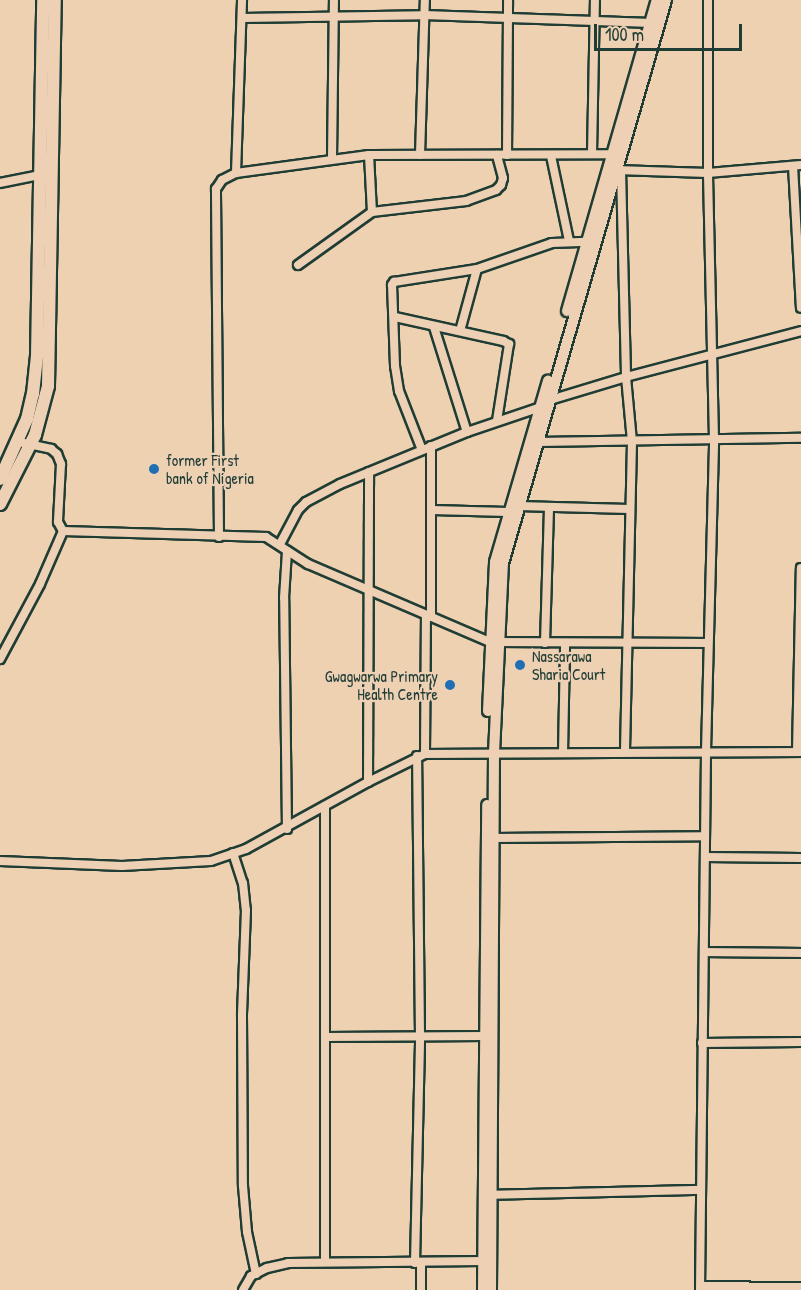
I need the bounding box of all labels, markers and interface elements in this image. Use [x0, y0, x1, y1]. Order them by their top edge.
scale bar [597, 12, 746, 50]
text: 100 m [605, 22, 644, 47]
place label: former First bank of Nigeria [166, 450, 254, 488]
marker: former First bank of Nigeria [147, 462, 161, 476]
place label: Nassarawa Sharia Court [532, 646, 605, 684]
marker: Nassarawa Sharia Court [513, 658, 527, 672]
place label: Gwagwarwa Primary Health Centre [325, 666, 438, 704]
marker: Gwagwarwa Primary Health Centre [443, 678, 457, 692]

